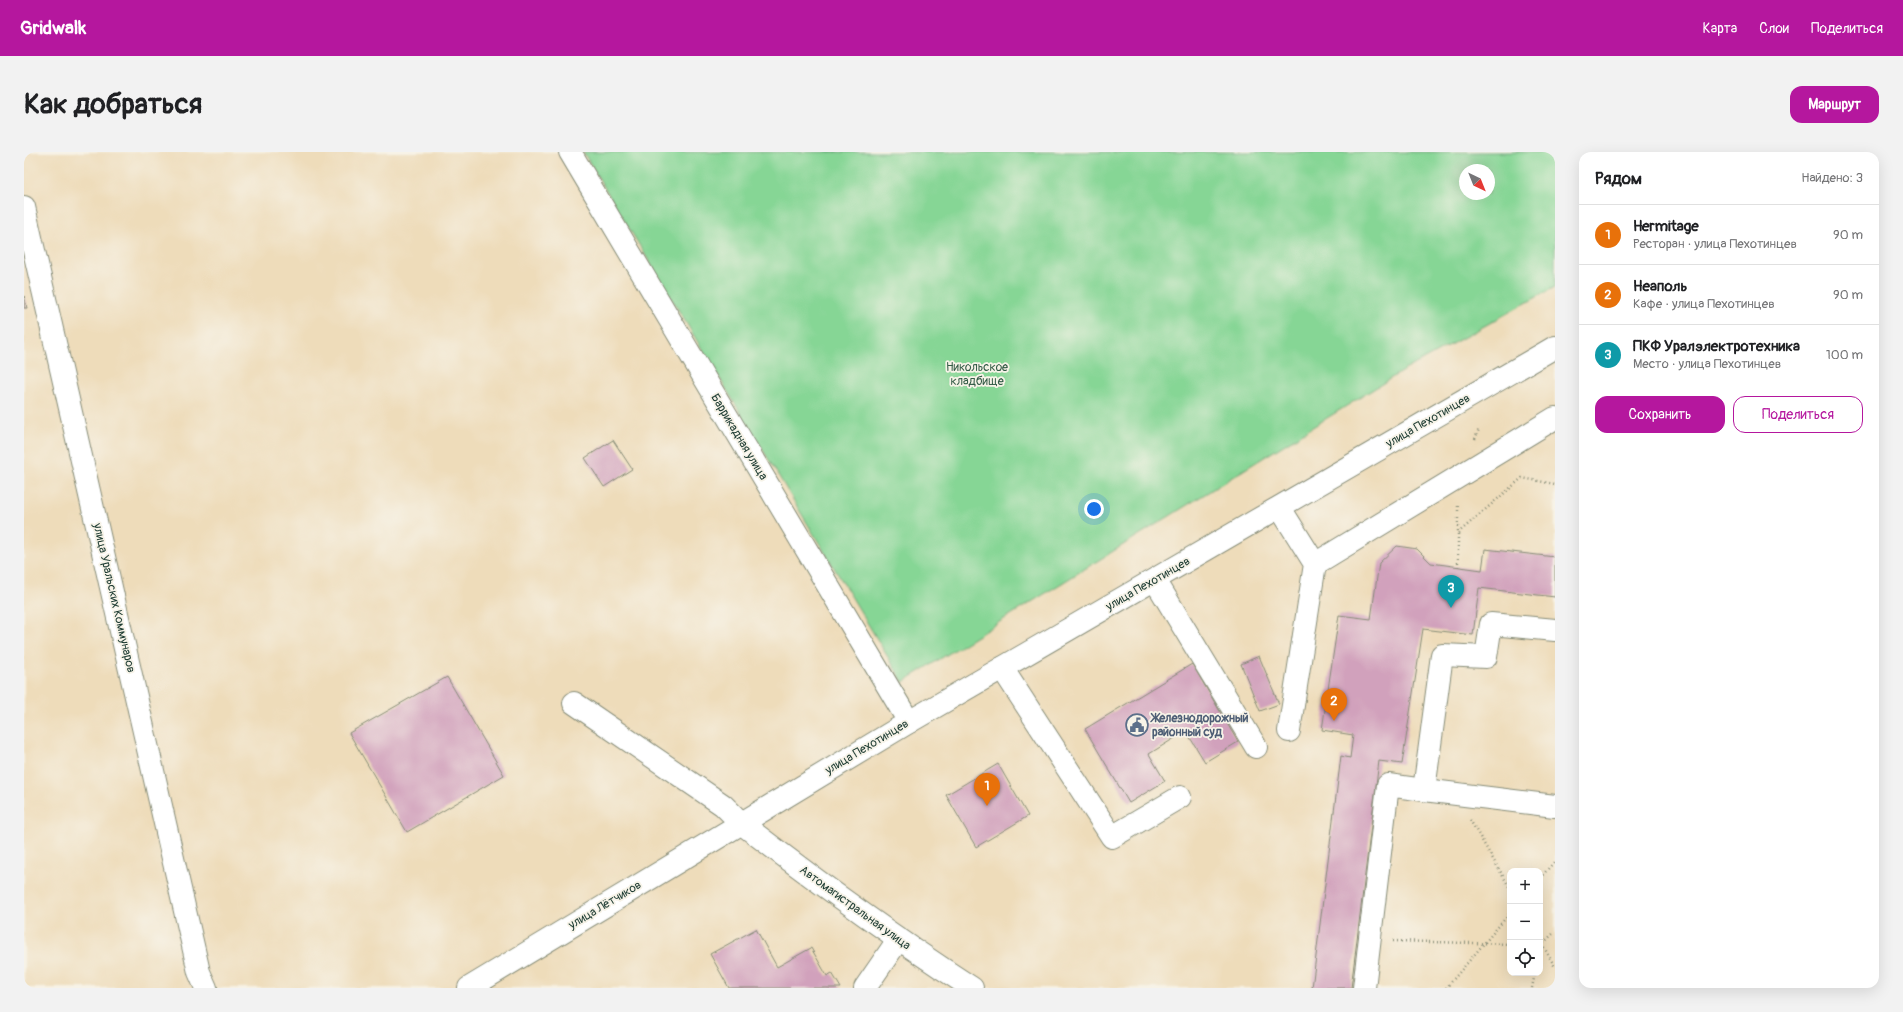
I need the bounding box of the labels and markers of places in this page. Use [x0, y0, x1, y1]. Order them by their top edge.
pin: 3 [1438, 575, 1464, 608]
pin: 2 [1321, 688, 1347, 721]
place label: Железнодорожный районный суд [1150, 711, 1249, 740]
public building icon: Железнодорожный районный суд [1124, 712, 1150, 738]
pin: 1 [974, 773, 1000, 806]

